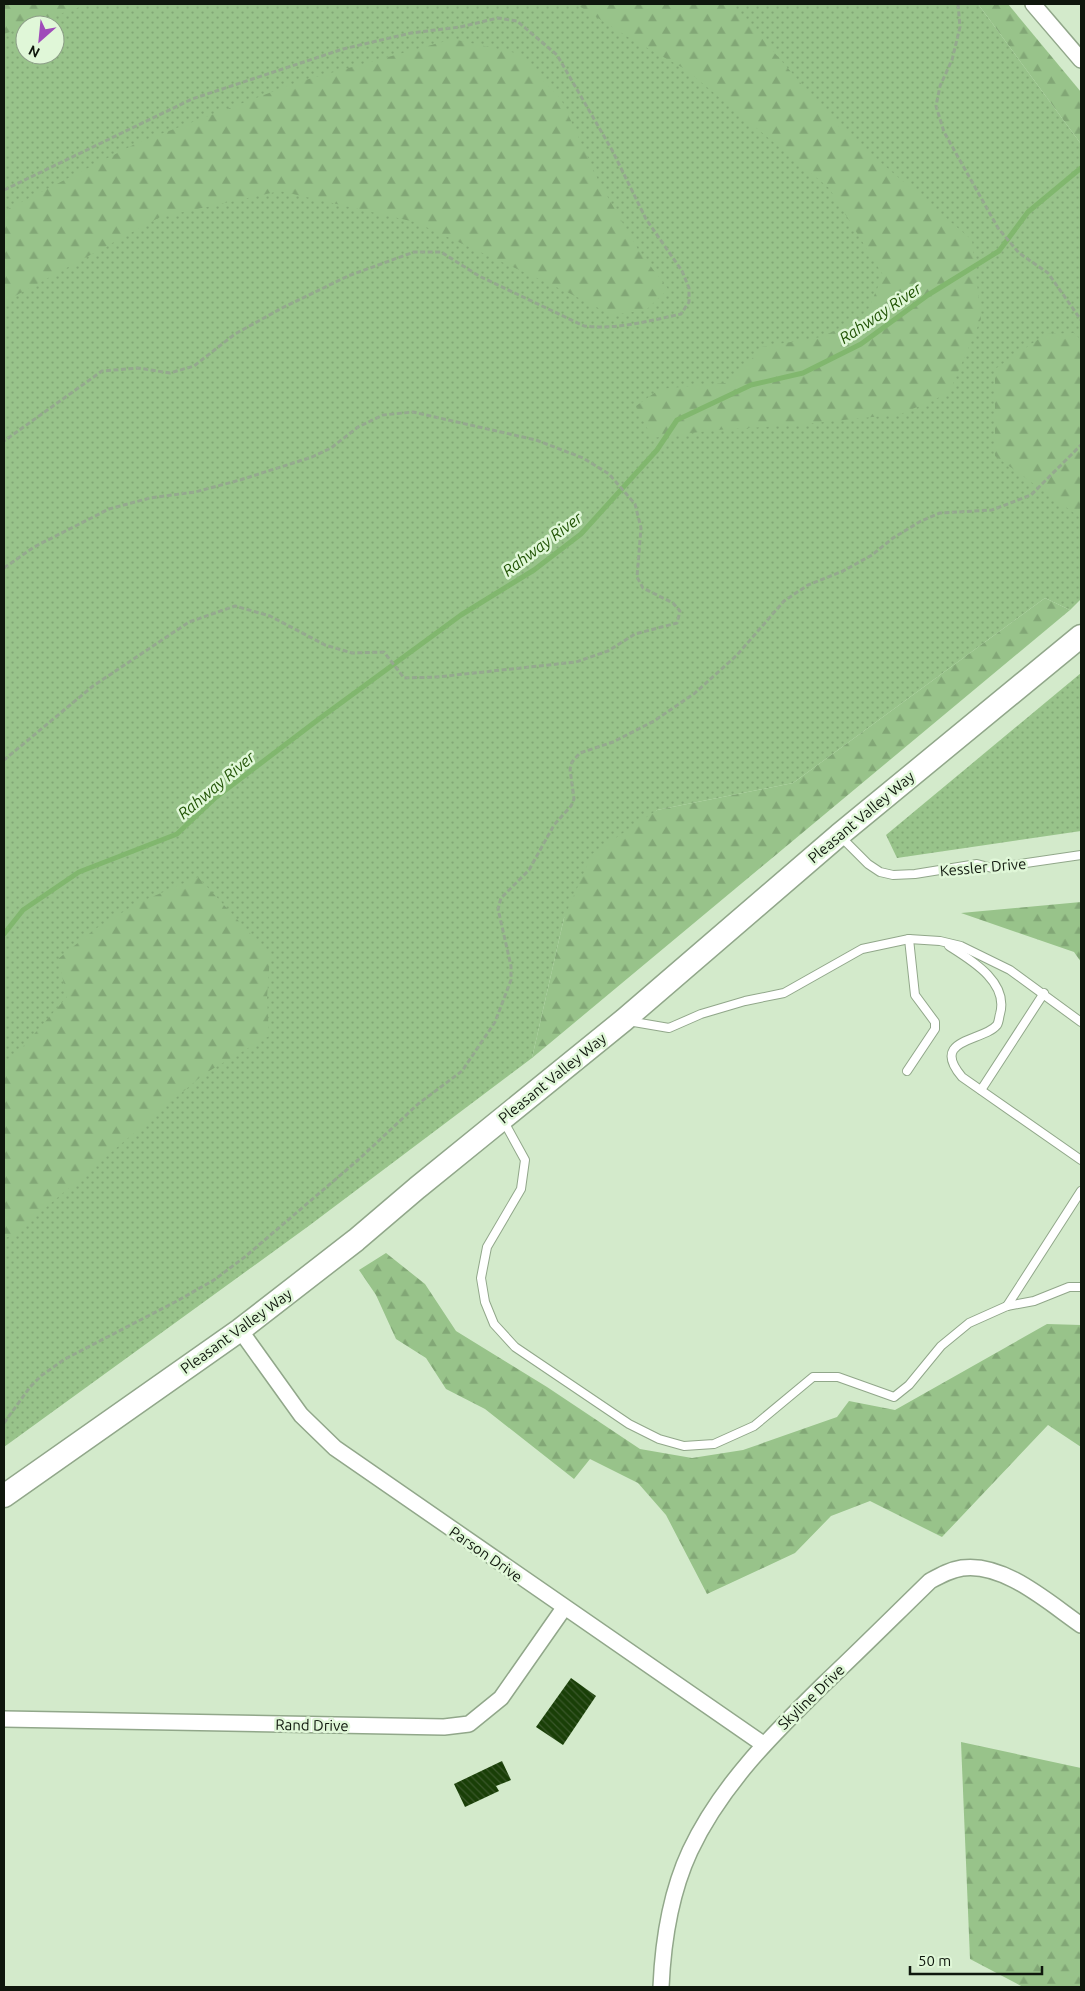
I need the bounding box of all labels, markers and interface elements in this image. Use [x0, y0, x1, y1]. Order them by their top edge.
north arrow [15, 15, 65, 65]
text: N [26, 42, 42, 61]
water label: Rahway River [836, 279, 925, 347]
water label: Rahway River [499, 508, 586, 580]
water label: Rahway River [174, 747, 259, 822]
street label: Pleasant Valley Way [804, 768, 918, 866]
street label: Kessler Drive [939, 855, 1027, 879]
street label: Pleasant Valley Way [495, 1029, 609, 1127]
street label: Pleasant Valley Way [177, 1285, 295, 1377]
street label: Parson Drive [446, 1523, 526, 1585]
street label: Skyline Drive [774, 1661, 848, 1733]
street label: Rand Drive [275, 1716, 349, 1734]
scale bar [910, 1944, 1042, 1976]
text: 50 m [918, 1952, 951, 1969]

